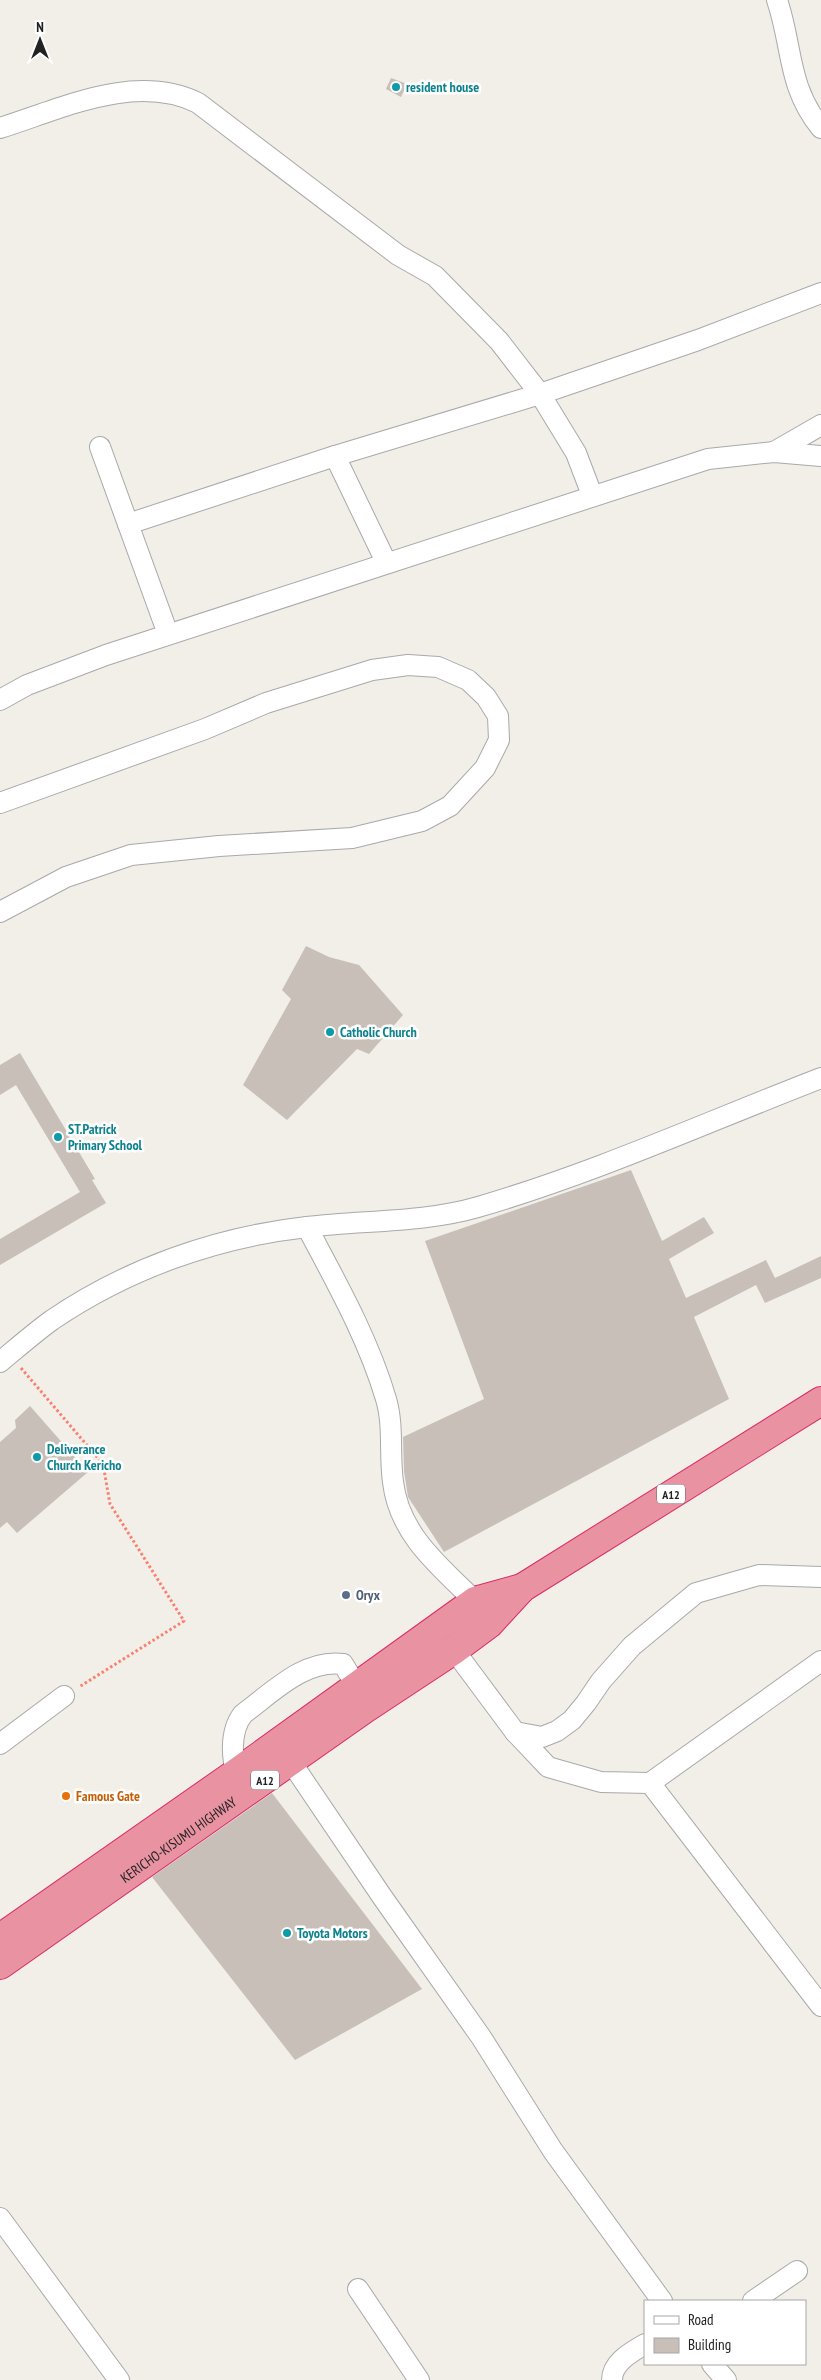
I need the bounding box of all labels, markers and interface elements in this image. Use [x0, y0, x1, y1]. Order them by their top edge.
north arrow [15, 15, 65, 65]
text: N [36, 18, 44, 36]
place label: resident house [406, 78, 479, 96]
marker: resident house [390, 81, 402, 93]
place label: Catholic Church [340, 1023, 417, 1041]
marker: Catholic Church [324, 1026, 336, 1038]
place label: ST.Patrick Primary School [68, 1120, 143, 1154]
marker: ST.Patrick Primary School [52, 1131, 64, 1143]
place label: Deliverance Church Kericho [47, 1440, 121, 1474]
marker: Deliverance Church Kericho [31, 1451, 43, 1463]
road number: A12 [657, 1485, 685, 1504]
place label: Oryx [356, 1586, 381, 1604]
marker: Oryx [340, 1589, 352, 1601]
road number: A12 [251, 1770, 279, 1790]
place label: Famous Gate [76, 1787, 140, 1805]
marker: Famous Gate [60, 1790, 72, 1802]
street label: KERICHO-KISUMU HIGHWAY [117, 1792, 240, 1887]
place label: Toyota Motors [297, 1924, 368, 1942]
marker: Toyota Motors [281, 1927, 293, 1939]
legend [644, 2300, 806, 2365]
text: Road [688, 2310, 714, 2329]
text: Building [688, 2335, 731, 2354]

